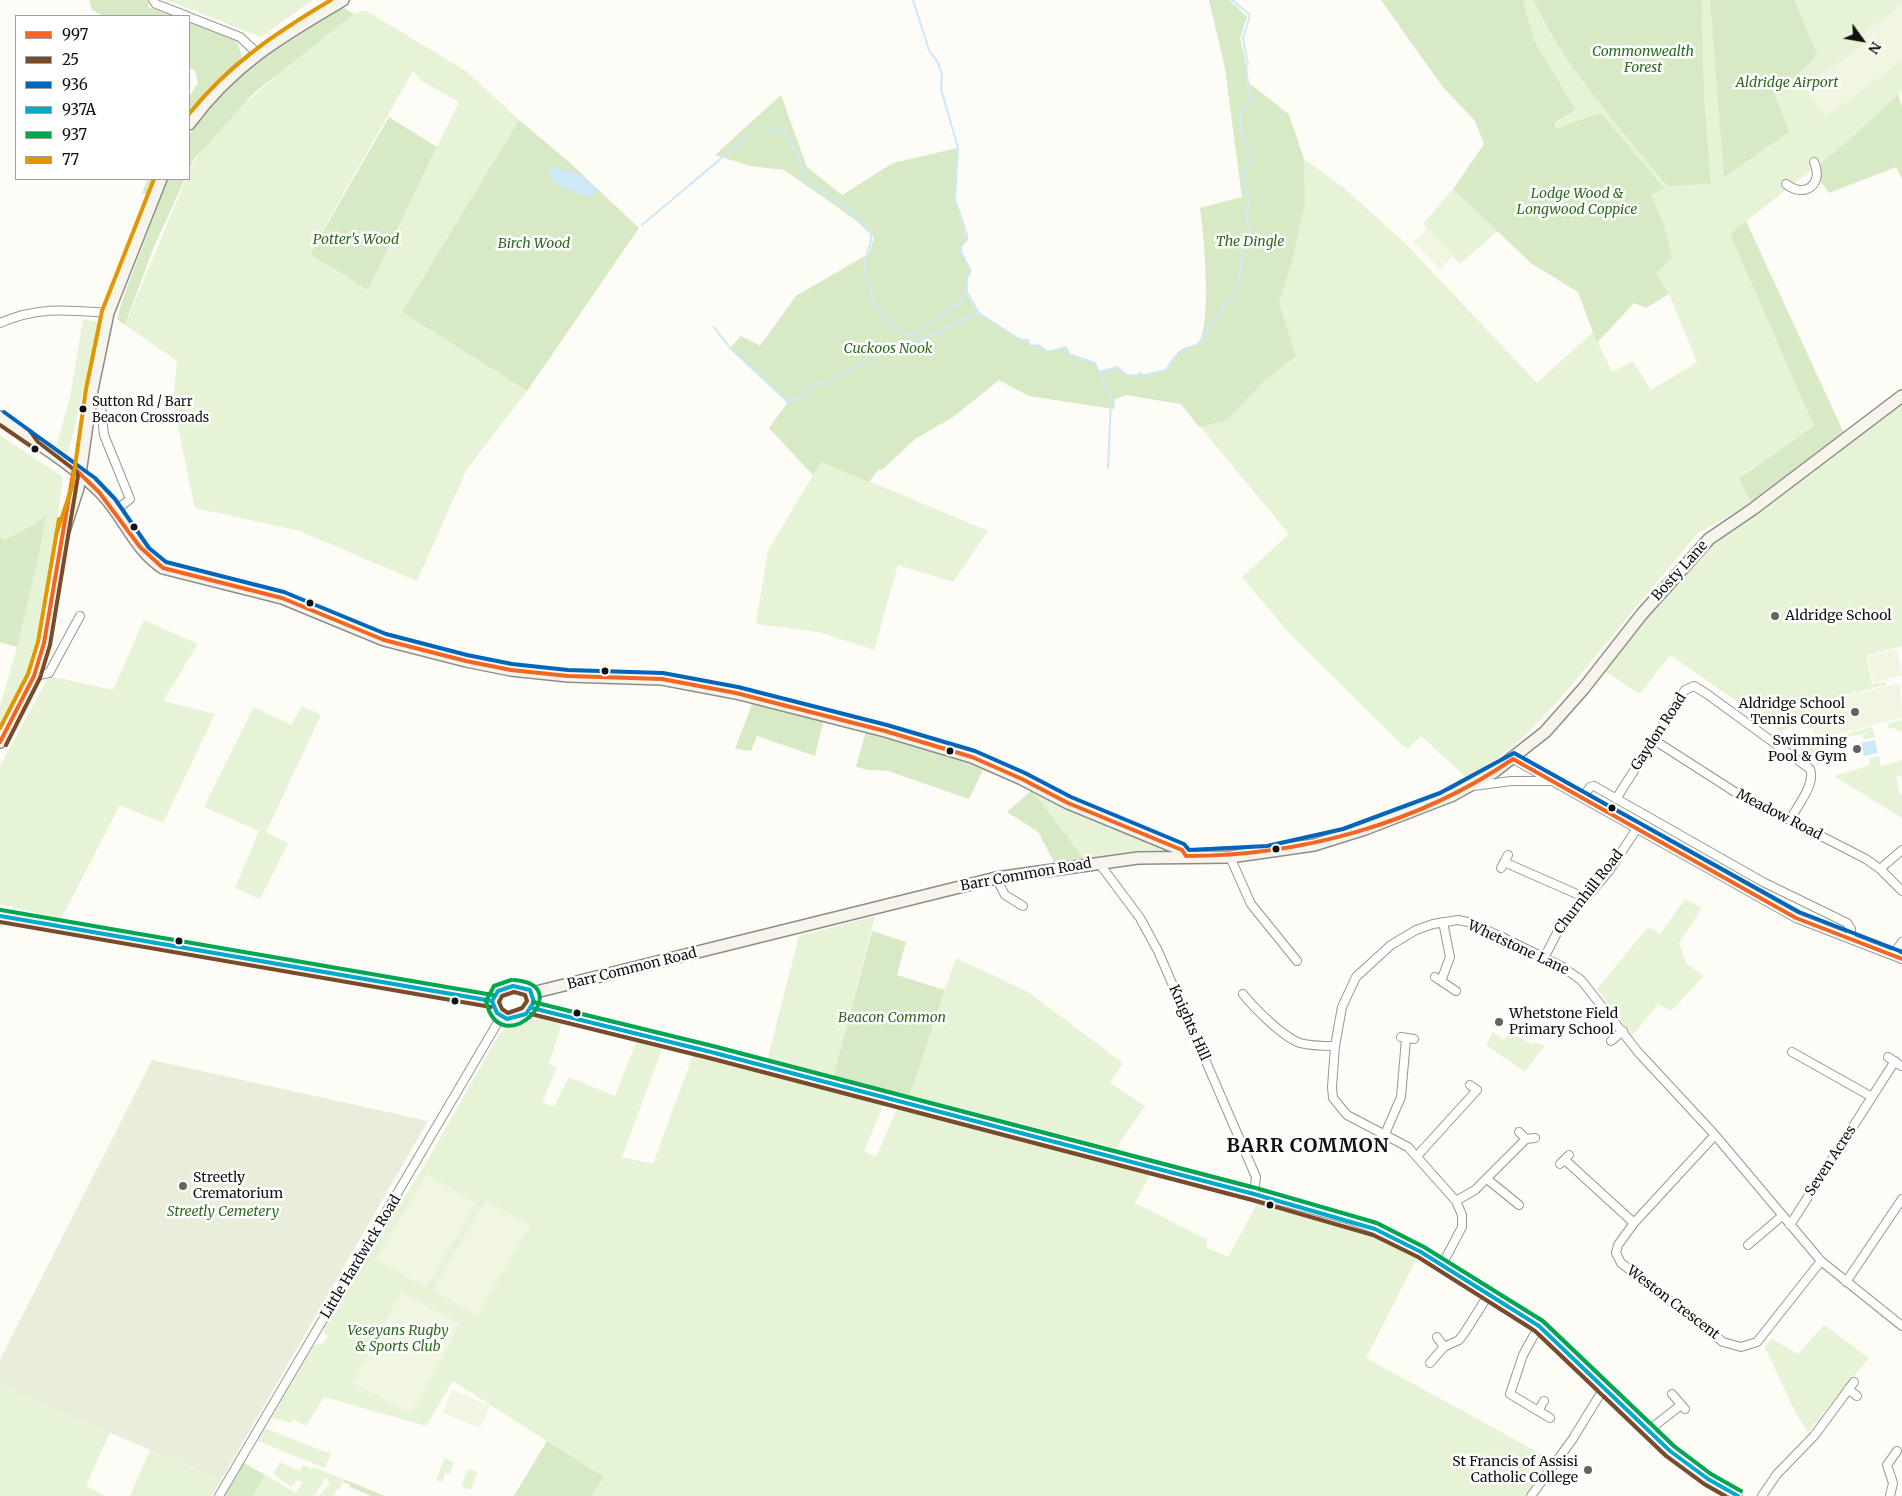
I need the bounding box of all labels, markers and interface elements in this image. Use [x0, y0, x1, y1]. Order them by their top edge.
legend [15, 15, 190, 180]
north arrow [1837, 15, 1887, 65]
text: 997 [62, 25, 88, 44]
text: N [1864, 38, 1885, 57]
park label: Commonwealth Forest [1592, 44, 1694, 76]
text: 25 [62, 50, 79, 69]
text: 936 [62, 75, 88, 94]
park label: Aldridge Airport [1736, 75, 1838, 91]
text: 937A [62, 100, 96, 119]
text: 937 [62, 125, 87, 144]
text: 77 [62, 150, 79, 169]
park label: Lodge Wood & Longwood Coppice [1517, 186, 1637, 218]
park label: Potter's Wood [313, 232, 399, 248]
park label: The Dingle [1216, 234, 1284, 250]
park label: Birch Wood [498, 236, 570, 252]
park label: Cuckoos Nook [844, 341, 932, 357]
place label: Sutton Rd / Barr Beacon Crossroads [92, 394, 209, 425]
marker: Sutton Rd / Barr Beacon Crossroads [78, 404, 88, 414]
unlabelled marker [30, 444, 40, 454]
unlabelled marker [129, 522, 139, 532]
street label: Bosty Lane [1649, 538, 1711, 604]
unlabelled marker [305, 598, 315, 608]
place label: Aldridge School [1785, 608, 1892, 624]
marker: Aldridge School [1769, 610, 1781, 622]
unlabelled marker [600, 666, 610, 676]
street label: Gaydon Road [1628, 690, 1690, 774]
place label: Aldridge School Tennis Courts [1738, 696, 1845, 729]
marker: Aldridge School Tennis Courts [1849, 706, 1861, 718]
place label: Swimming Pool & Gym [1768, 733, 1847, 766]
marker: Swimming Pool & Gym [1851, 743, 1863, 755]
unlabelled marker [945, 746, 955, 756]
street label: Meadow Road [1733, 786, 1825, 844]
unlabelled marker [1607, 803, 1617, 813]
unlabelled marker [1271, 844, 1281, 854]
street label: Churnhill Road [1551, 847, 1627, 937]
street label: Barr Common Road [959, 855, 1093, 895]
street label: Whetstone Lane [1465, 917, 1571, 979]
unlabelled marker [174, 936, 184, 946]
street label: Barr Common Road [566, 945, 698, 993]
street label: Knights Hill [1165, 983, 1213, 1063]
unlabelled marker [450, 996, 460, 1006]
place label: Whetstone Field Primary School [1509, 1006, 1618, 1038]
unlabelled marker [572, 1008, 582, 1018]
park label: Beacon Common [838, 1010, 946, 1026]
marker: Whetstone Field Primary School [1493, 1016, 1505, 1028]
street label: Seven Acres [1802, 1123, 1860, 1199]
district label: BARR COMMON [1225, 1136, 1391, 1158]
place label: Streetly Crematorium [193, 1170, 283, 1202]
marker: Streetly Crematorium [177, 1180, 189, 1192]
street label: Little Hardwick Road [317, 1192, 405, 1322]
unlabelled marker [1265, 1200, 1275, 1210]
park label: Streetly Cemetery [167, 1204, 279, 1220]
street label: Weston Crescent [1623, 1263, 1723, 1343]
park label: Veseyans Rugby & Sports Club [347, 1323, 449, 1355]
place label: St Francis of Assisi Catholic College [1452, 1454, 1578, 1486]
marker: St Francis of Assisi Catholic College [1582, 1464, 1594, 1476]

